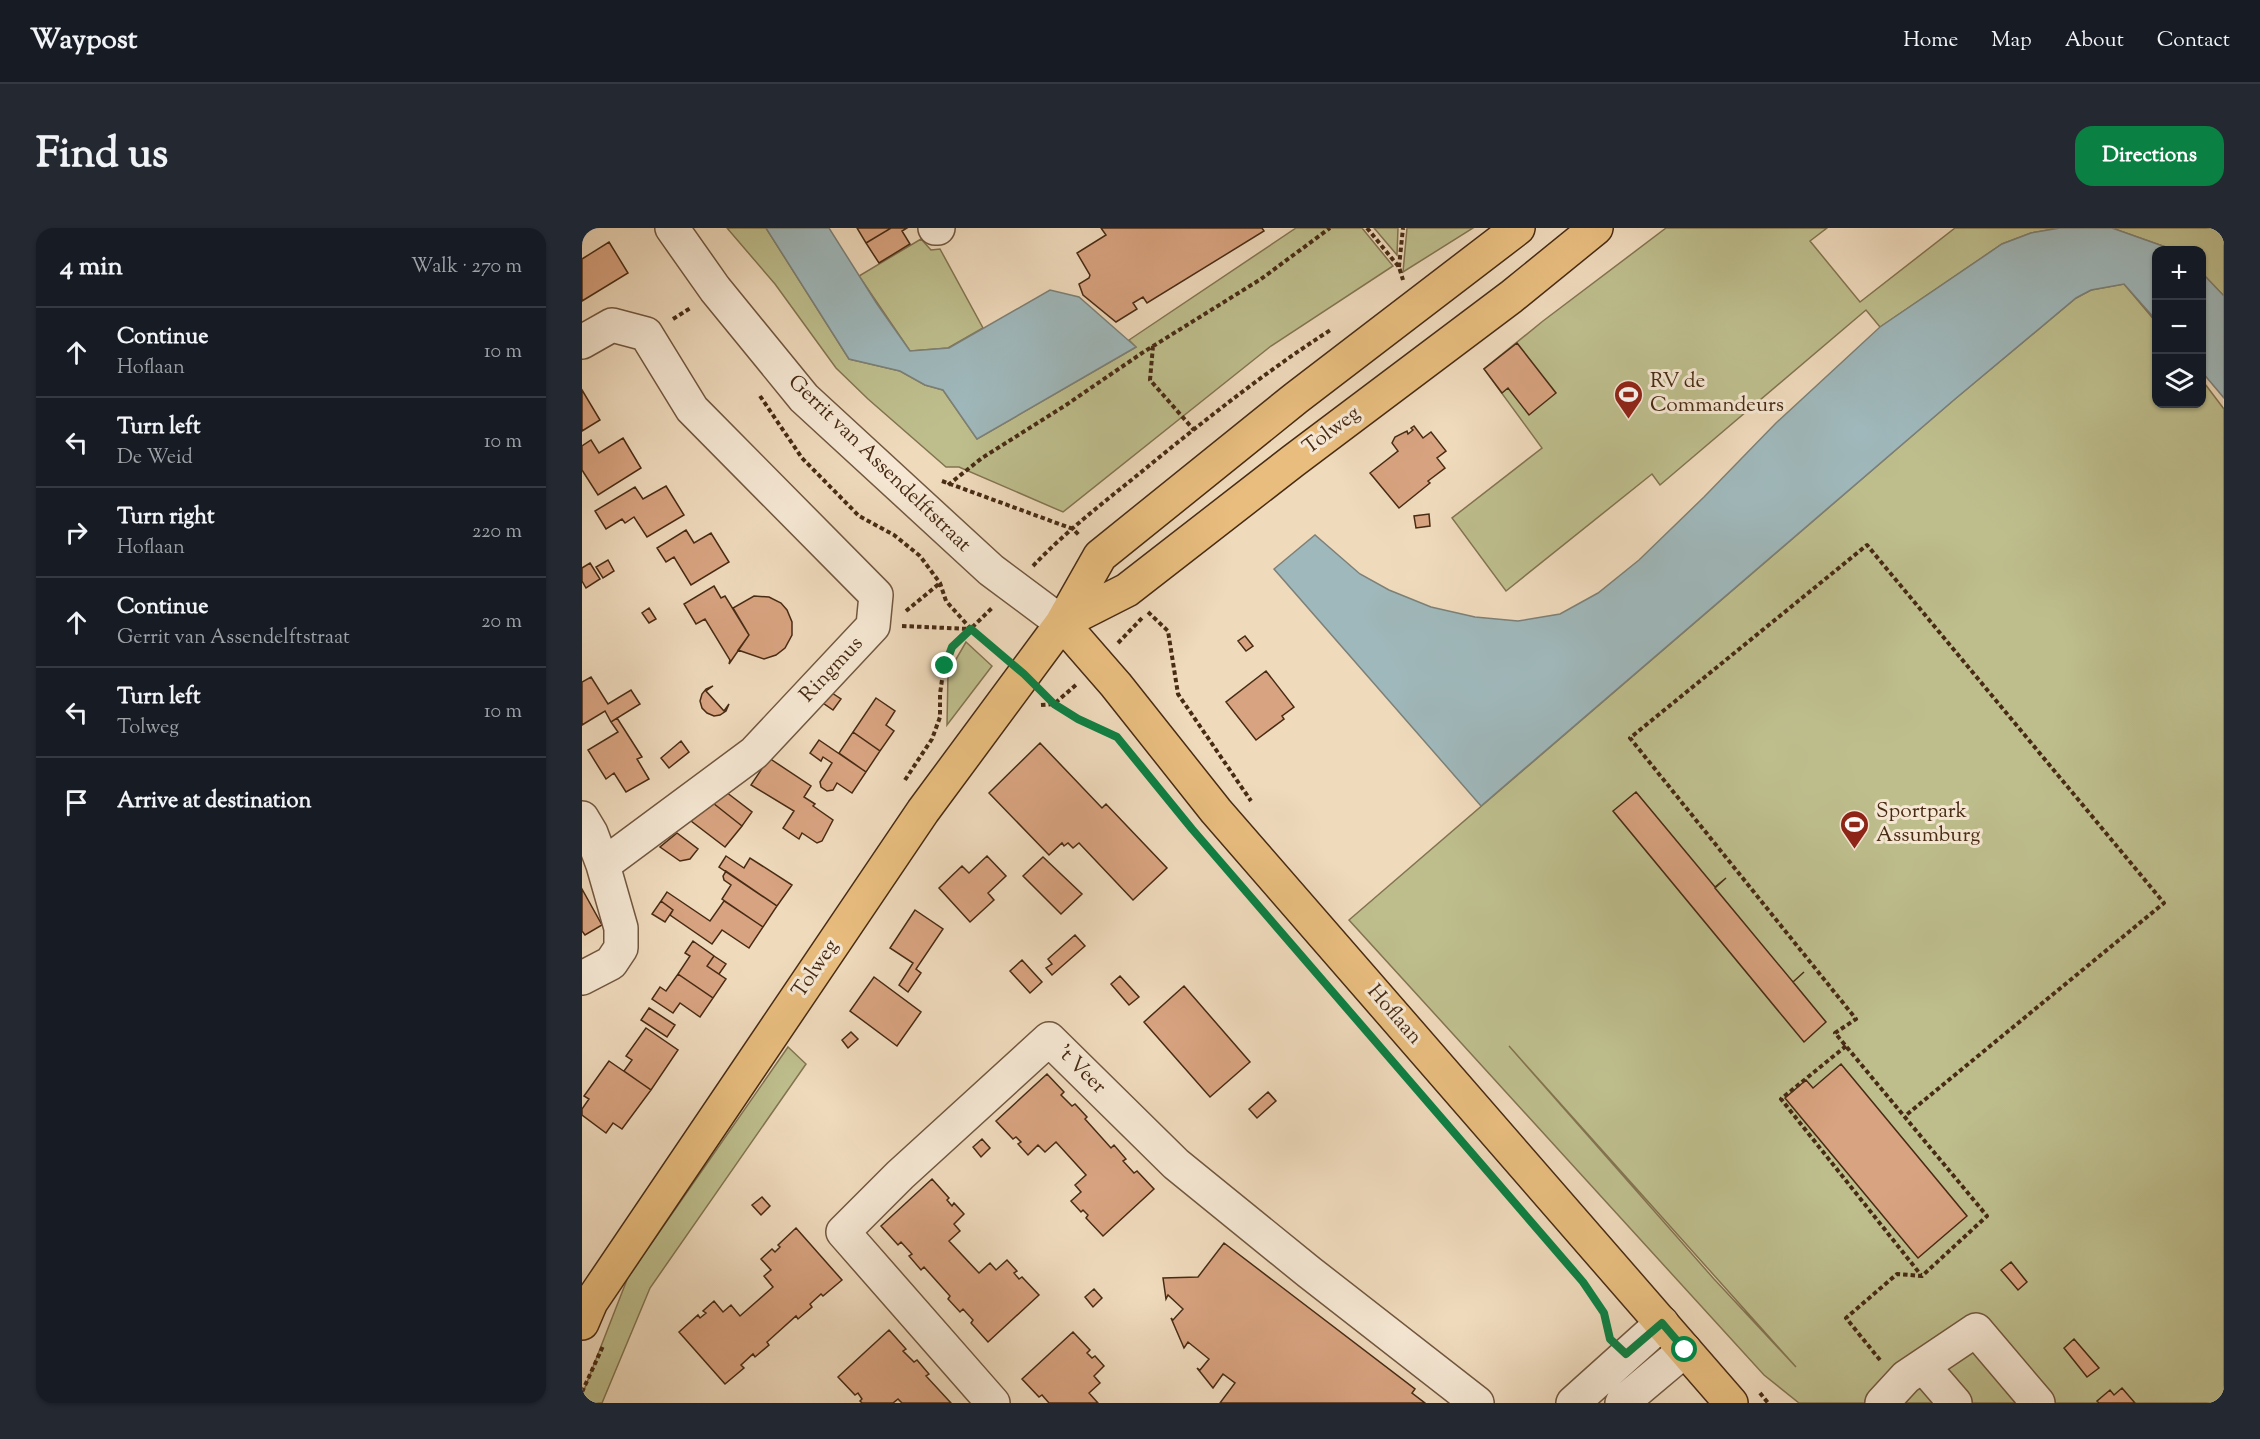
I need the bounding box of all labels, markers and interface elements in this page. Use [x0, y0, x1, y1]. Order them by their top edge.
text: Waypost [30, 21, 137, 61]
text: Home [1903, 26, 1958, 56]
text: Map [1991, 26, 2032, 56]
text: About [2065, 26, 2124, 56]
text: Contact [2157, 26, 2230, 56]
text: Find us [36, 126, 168, 186]
button: Directions [2075, 126, 2224, 186]
map controls [2152, 246, 2206, 408]
button: + [2152, 246, 2206, 300]
text: 4 min [60, 249, 123, 286]
text: Walk · 270 m [411, 253, 522, 282]
button: − [2152, 300, 2206, 354]
text: Continue [117, 322, 208, 354]
icon: ahead [60, 336, 93, 369]
text: 10 m [484, 338, 522, 367]
text: Hoflaan [117, 354, 185, 383]
button: layers [2152, 354, 2206, 408]
place label: RV de Commandeurs [1650, 367, 1784, 421]
street label: Gerrit van Assendelftstraat [781, 368, 977, 560]
sports icon: RV de Commandeurs [1613, 378, 1645, 420]
street label: Tolweg [1297, 399, 1367, 463]
text: Turn left [117, 412, 200, 444]
icon: left [60, 426, 93, 459]
text: 10 m [484, 428, 522, 457]
text: De Weid [117, 444, 193, 473]
text: Turn right [117, 502, 214, 534]
icon: right [60, 516, 93, 549]
text: 220 m [472, 518, 522, 547]
text: Hoflaan [117, 534, 185, 563]
text: Continue [117, 592, 208, 624]
icon: ahead [60, 606, 93, 639]
text: 20 m [481, 608, 522, 637]
text: Gerrit van Assendelftstraat [117, 624, 350, 653]
street label: Ringmus [793, 630, 871, 710]
route end [931, 652, 957, 678]
text: Turn left [117, 682, 200, 714]
icon: left [60, 696, 93, 729]
text: 10 m [484, 698, 522, 727]
text: Tolweg [117, 714, 179, 743]
icon: arrive [60, 786, 93, 819]
text: Arrive at destination [117, 786, 312, 818]
place label: Sportpark Assumburg [1876, 797, 1981, 851]
sports icon: Sportpark Assumburg [1839, 808, 1871, 850]
street label: Tolweg [785, 934, 847, 1004]
street label: Hoflaan [1359, 978, 1429, 1052]
street label: 't Veer [1050, 1039, 1113, 1102]
route start [1671, 1336, 1697, 1362]

